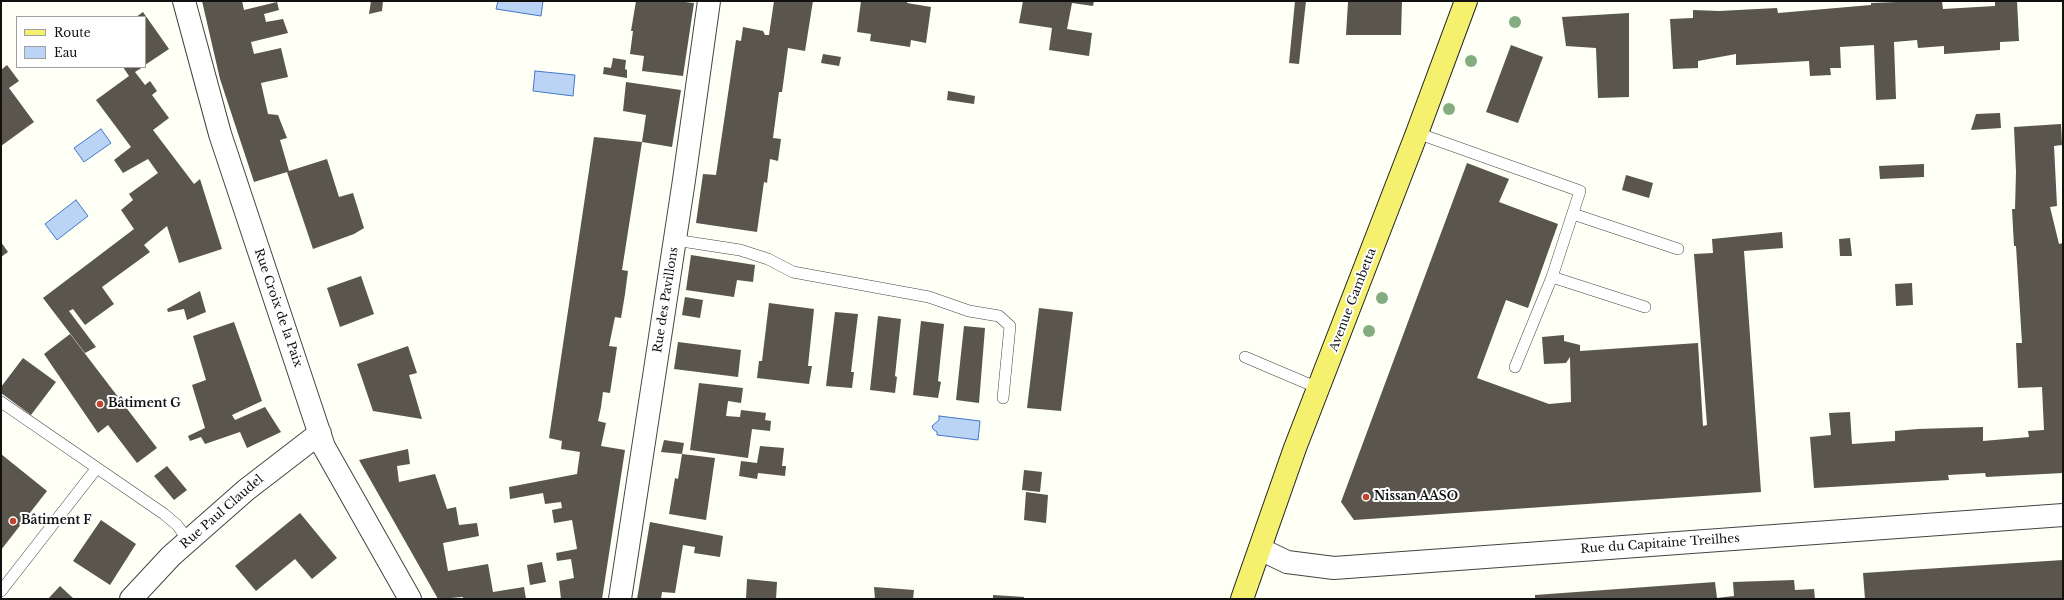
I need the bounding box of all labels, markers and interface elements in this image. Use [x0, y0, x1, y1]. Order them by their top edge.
legend [16, 16, 146, 68]
text: Route [54, 25, 91, 40]
text: Eau [54, 45, 77, 60]
street label: Rue des Pavillons [651, 246, 681, 354]
street label: Avenue Gambetta [1327, 246, 1379, 354]
street label: Rue Croix de la Paix [251, 247, 305, 369]
place label: Bâtiment G [108, 397, 181, 411]
marker: Bâtiment G [95, 399, 105, 409]
street label: Rue Paul Claudel [178, 472, 266, 552]
place label: Nissan AASO [1374, 490, 1458, 504]
marker: Nissan AASO [1361, 492, 1371, 502]
place label: Bâtiment F [21, 514, 91, 528]
marker: Bâtiment F [8, 516, 18, 526]
street label: Rue du Capitaine Treilhes [1580, 531, 1740, 557]

